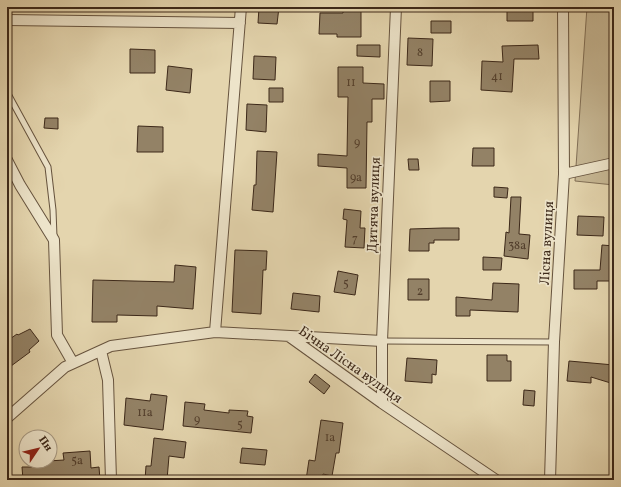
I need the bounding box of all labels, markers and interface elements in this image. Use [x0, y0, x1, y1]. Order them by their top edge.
house number: 8 [417, 45, 423, 61]
house number: 41 [491, 69, 503, 85]
house number: 11 [346, 75, 356, 91]
house number: 9 [354, 135, 360, 151]
street label: Дитяча вулиця [363, 157, 386, 253]
house number: 9а [350, 170, 362, 186]
street label: Лісна вулиця [536, 201, 559, 286]
house number: 7 [352, 231, 358, 247]
house number: 38а [508, 238, 526, 254]
house number: 5 [343, 276, 349, 292]
house number: 2 [417, 284, 423, 300]
street label: Бічна Лісна вулиця [294, 322, 406, 408]
house number: 11а [137, 405, 153, 421]
house number: 9 [194, 412, 200, 428]
house number: 5 [237, 417, 243, 433]
north arrow [18, 429, 58, 469]
house number: 1а [325, 430, 335, 446]
text: Пн [34, 433, 56, 455]
house number: 5а [71, 453, 83, 469]

